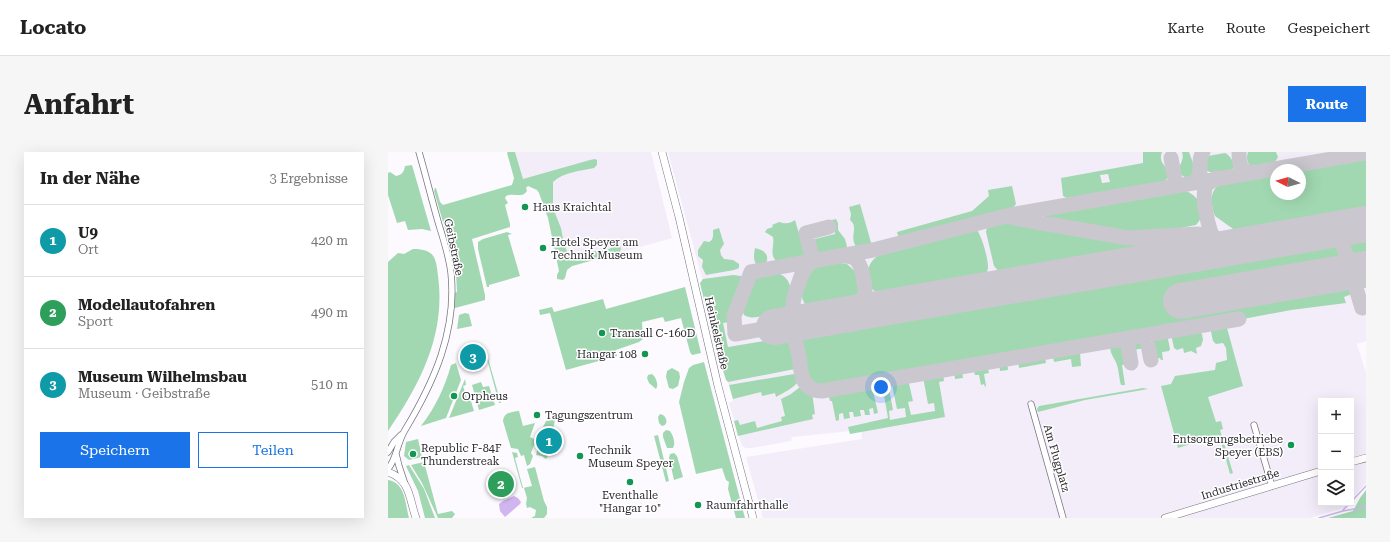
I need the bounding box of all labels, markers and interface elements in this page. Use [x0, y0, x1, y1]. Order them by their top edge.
text: Locato [20, 16, 86, 39]
text: Karte [1168, 20, 1204, 36]
text: Route [1226, 20, 1266, 36]
text: Gespeichert [1288, 20, 1370, 36]
button: Route [1288, 86, 1366, 122]
text: Anfahrt [24, 88, 134, 121]
north arrow [1270, 164, 1306, 200]
text: In der Nähe [40, 168, 140, 188]
text: 3 Ergebnisse [270, 171, 348, 186]
place label: Haus Kraichtal [533, 201, 612, 214]
marker: Haus Kraichtal [520, 202, 530, 212]
street label: Geibstraße [441, 217, 466, 277]
text: U9 [78, 224, 98, 242]
text: 1 [49, 233, 57, 248]
text: 420 m [311, 233, 348, 248]
place label: Hotel Speyer am Technik Museum [551, 236, 643, 262]
text: Ort [78, 242, 99, 257]
marker: Hotel Speyer am Technik Museum [538, 243, 548, 253]
text: Modellautofahren [78, 296, 215, 314]
street label: Heinkelstraße [702, 296, 731, 371]
text: 2 [49, 305, 57, 320]
text: 490 m [311, 305, 348, 320]
text: Sport [78, 314, 113, 329]
place label: Transall C-160D [610, 327, 695, 340]
marker: Transall C-160D [597, 328, 607, 338]
pin: 3 [460, 342, 486, 372]
place label: Hangar 108 [577, 348, 637, 361]
marker: Hangar 108 [640, 349, 650, 359]
text: Museum Wilhelmsbau [78, 368, 247, 386]
text: 3 [49, 377, 57, 392]
text: 510 m [311, 377, 348, 392]
your location [871, 377, 891, 397]
text: Museum · Geibstraße [78, 386, 210, 401]
place label: Orpheus [462, 390, 508, 403]
marker: Orpheus [449, 391, 459, 401]
map controls [1318, 398, 1354, 506]
button: + [1318, 398, 1354, 434]
place label: Tagungszentrum [545, 409, 633, 422]
marker: Tagungszentrum [532, 410, 542, 420]
street label: Am Flugplatz [1041, 423, 1072, 493]
pin: 1 [536, 426, 562, 456]
button: Speichern [40, 432, 190, 468]
button: Teilen [198, 432, 348, 468]
place label: Entsorgungsbetriebe Speyer (EBS) [1173, 433, 1283, 459]
button: − [1318, 434, 1354, 470]
marker: Entsorgungsbetriebe Speyer (EBS) [1286, 440, 1296, 450]
place label: Republic F-84F Thunderstreak [421, 442, 502, 468]
place label: Technik Museum Speyer [588, 444, 673, 470]
marker: Republic F-84F Thunderstreak [408, 449, 418, 459]
marker: Technik Museum Speyer [575, 451, 585, 461]
street label: Industriestraße [1199, 466, 1281, 503]
pin: 2 [488, 469, 514, 499]
button: layers [1318, 470, 1354, 506]
marker: Eventhalle "Hangar 10" [625, 477, 635, 487]
place label: Eventhalle "Hangar 10" [599, 489, 661, 515]
place label: Raumfahrthalle [706, 499, 788, 512]
marker: Raumfahrthalle [693, 500, 703, 510]

